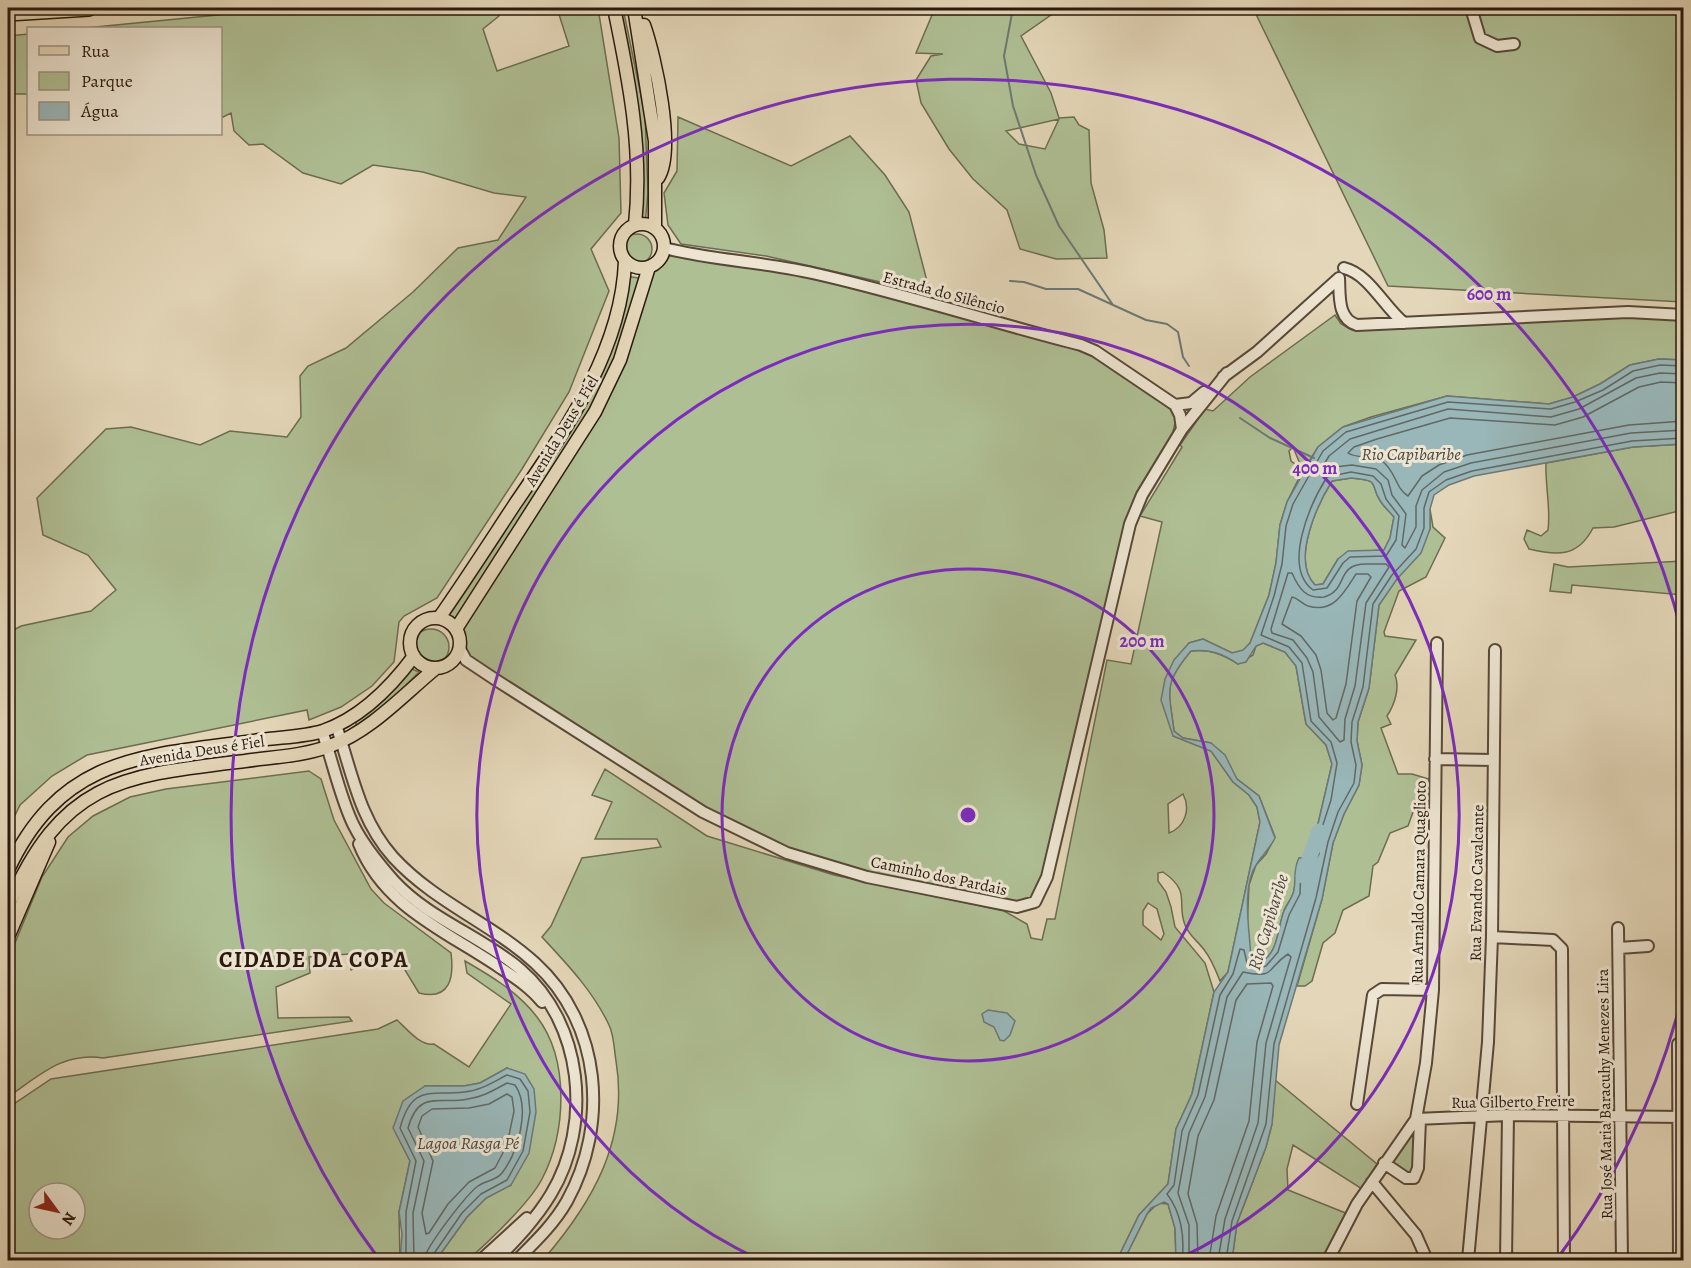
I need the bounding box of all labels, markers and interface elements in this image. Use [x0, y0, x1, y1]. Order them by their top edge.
legend [27, 27, 222, 135]
text: Rua [81, 39, 110, 63]
text: Parque [81, 69, 133, 93]
text: Água [80, 99, 119, 123]
street label: Estrada do Silêncio [881, 266, 1007, 320]
text: 600 m [1467, 282, 1511, 306]
street label: Avenida Deus é Fiel [520, 371, 604, 492]
water label: Rio Capibaribe [1361, 442, 1461, 466]
text: 400 m [1293, 456, 1337, 480]
text: 200 m [1119, 629, 1165, 653]
street label: Avenida Deus é Fiel [137, 730, 266, 772]
street label: Rua Arnaldo Camara Quaglioto [1406, 780, 1432, 984]
street label: Rua Evandro Cavalcante [1465, 804, 1489, 962]
centre of rings [958, 805, 978, 825]
street label: Caminho dos Pardais [869, 851, 1009, 901]
water label: Rio Capibaribe [1242, 870, 1294, 973]
district label: CIDADE DA COPA [219, 945, 409, 975]
street label: Rua José Maria Baracuhy Menezes Lira [1592, 968, 1618, 1220]
street label: Rua Gilberto Freire [1451, 1090, 1575, 1114]
water label: Lagoa Rasga Pé [417, 1131, 520, 1155]
north arrow [27, 1181, 87, 1241]
text: N [56, 1208, 81, 1230]

